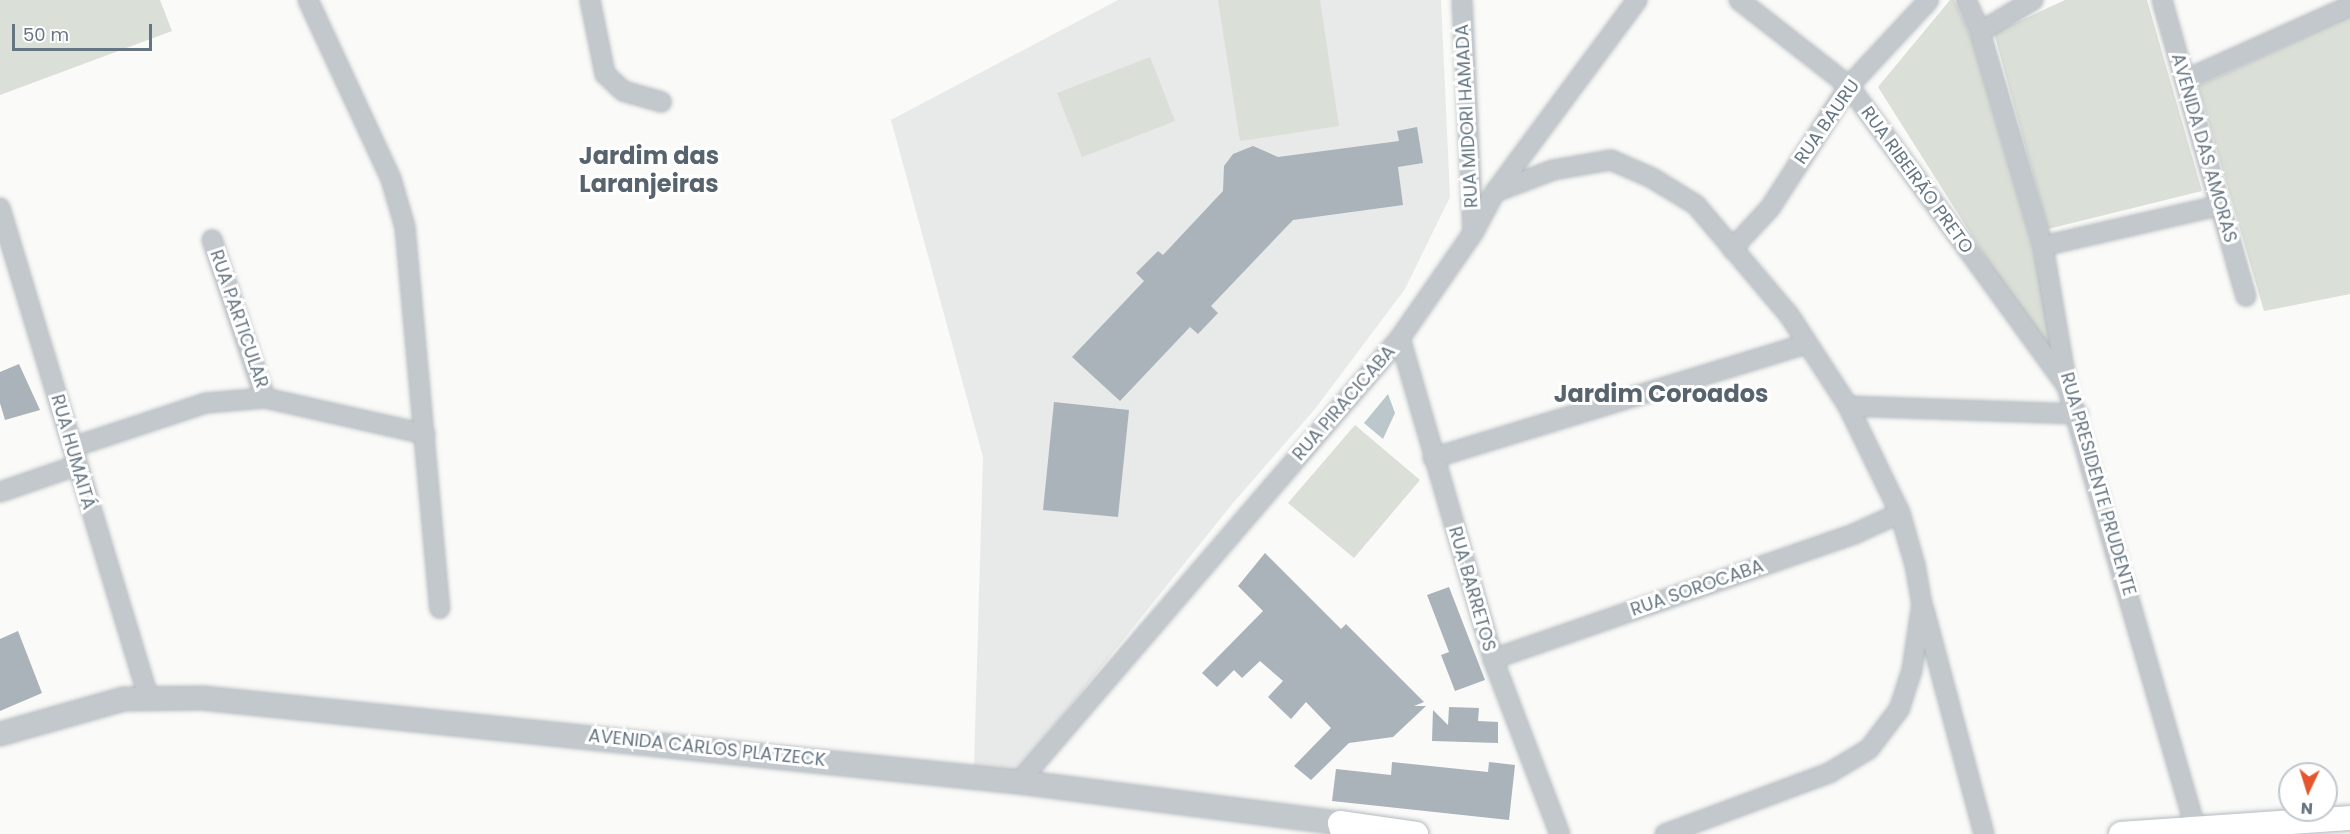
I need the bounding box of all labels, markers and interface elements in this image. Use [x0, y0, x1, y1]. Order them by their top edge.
scale bar [15, 12, 154, 50]
text: 50 m [23, 22, 69, 47]
street label: RUA MIDORI HAMADA [1451, 24, 1483, 208]
street label: AVENIDA DAS AMORAS [2167, 51, 2241, 245]
street label: RUA BAURU [1790, 75, 1864, 169]
street label: RUA RIBEIRÃO PRETO [1856, 102, 1978, 258]
district label: Jardim das Laranjeiras [579, 142, 719, 198]
street label: RUA PARTICULAR [205, 247, 273, 391]
street label: RUA PIRACICABA [1288, 341, 1400, 465]
street label: RUA PRESIDENTE PRUDENTE [2056, 370, 2140, 598]
district label: Jardim Coroados [1554, 380, 1768, 408]
street label: RUA HUMAITÁ [46, 392, 100, 512]
street label: RUA BARRETOS [1444, 524, 1500, 654]
street label: RUA SOROCABA [1628, 555, 1766, 621]
street label: AVENIDA CARLOS PLATZECK [587, 725, 827, 771]
north arrow [2278, 762, 2338, 822]
text: N [2300, 797, 2314, 820]

